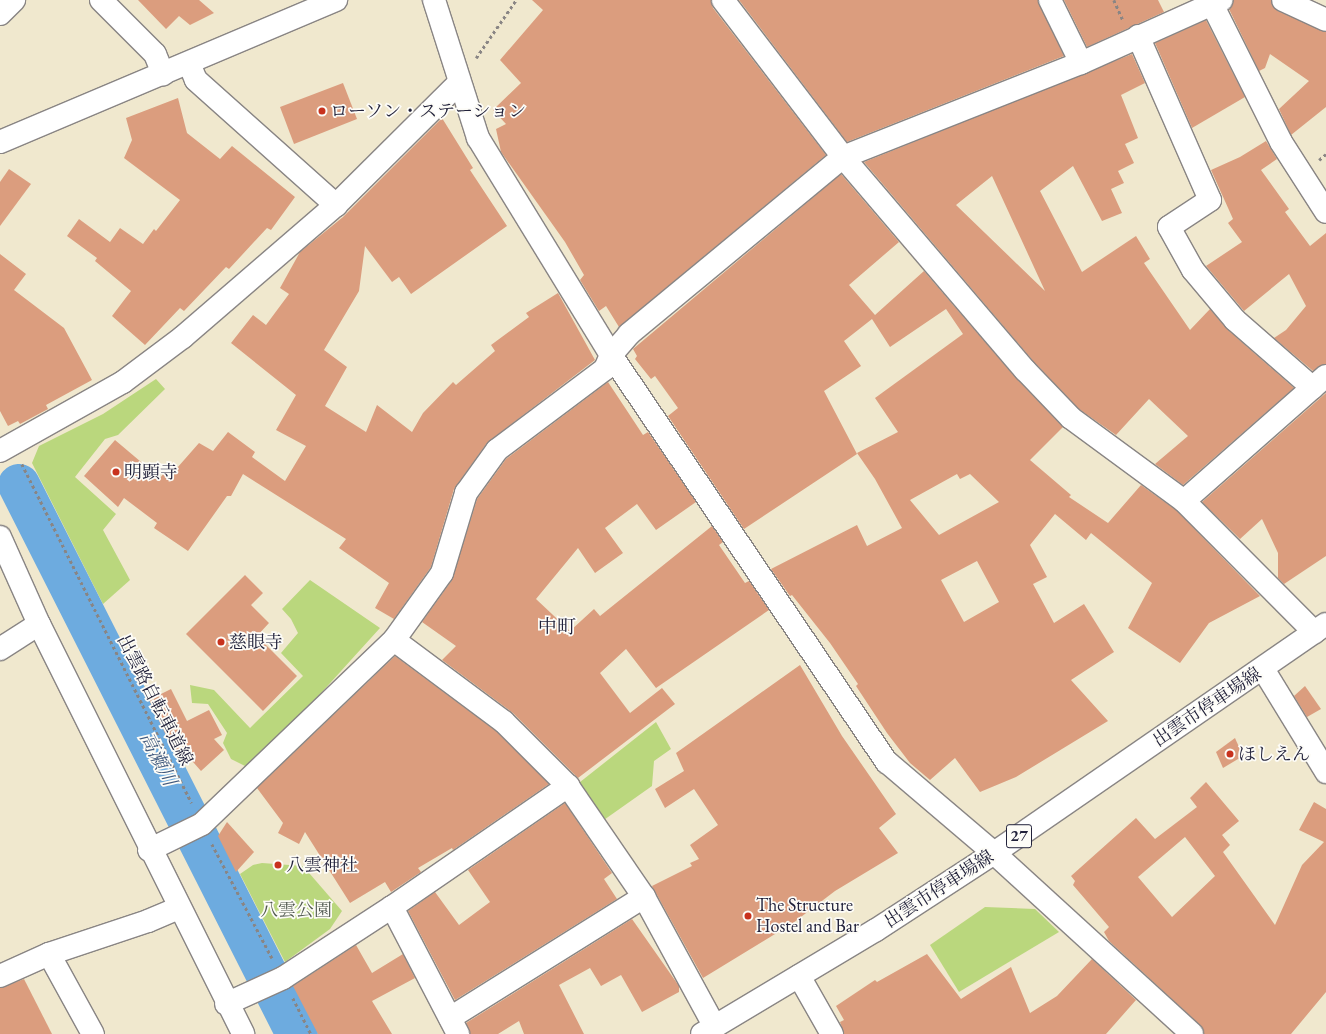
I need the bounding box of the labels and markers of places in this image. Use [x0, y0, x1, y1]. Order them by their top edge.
place label: ローソン・ステーション [330, 100, 528, 122]
marker: ローソン・ステーション [317, 106, 327, 116]
place label: 明顕寺 [124, 461, 178, 483]
marker: 明顕寺 [111, 467, 121, 477]
place label: 慈眼寺 [229, 631, 283, 653]
marker: 慈眼寺 [216, 637, 226, 647]
place label: ほしえん [1238, 743, 1310, 765]
marker: ほしえん [1225, 749, 1235, 759]
place label: 八雲神社 [286, 854, 358, 876]
marker: 八雲神社 [273, 860, 283, 870]
place label: The Structure Hostel and Bar [756, 895, 859, 938]
marker: The Structure Hostel and Bar [743, 911, 753, 921]

